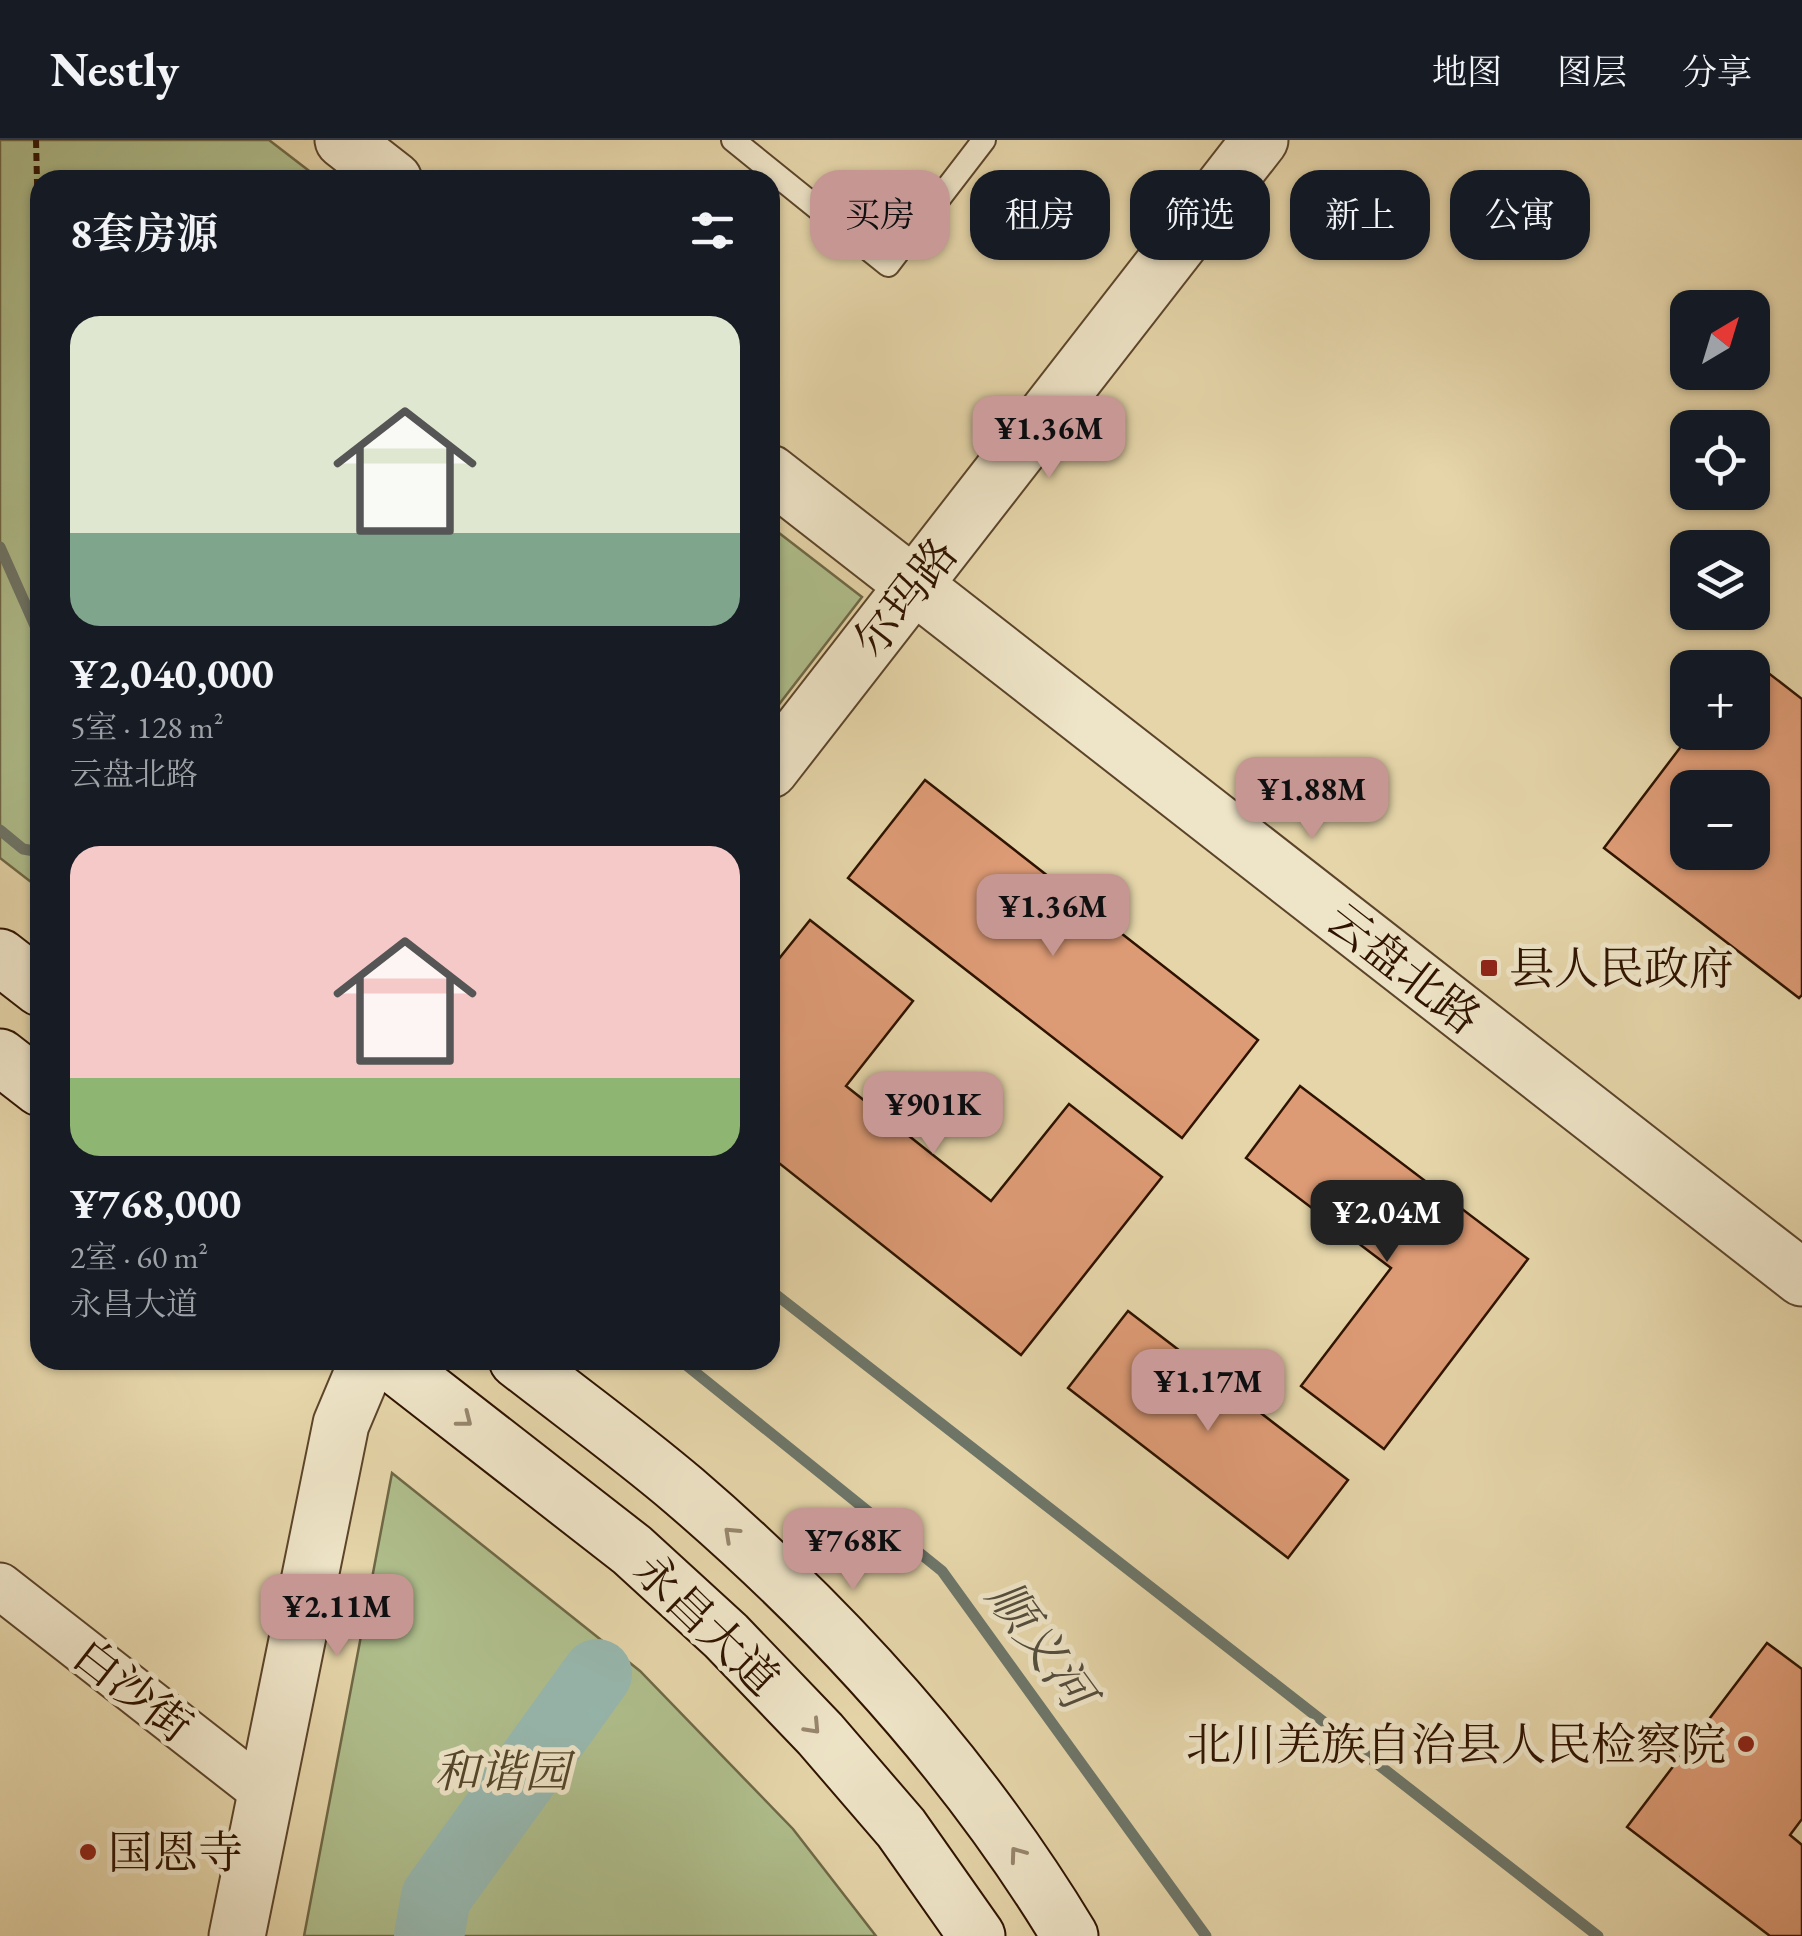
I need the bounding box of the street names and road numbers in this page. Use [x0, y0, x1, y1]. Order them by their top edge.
street label: 尔玛路 [841, 526, 969, 668]
street label: 云盘北路 [1315, 890, 1493, 1046]
street label: 永昌大道 [622, 1541, 792, 1707]
street label: 白沙街 [62, 1626, 204, 1754]

